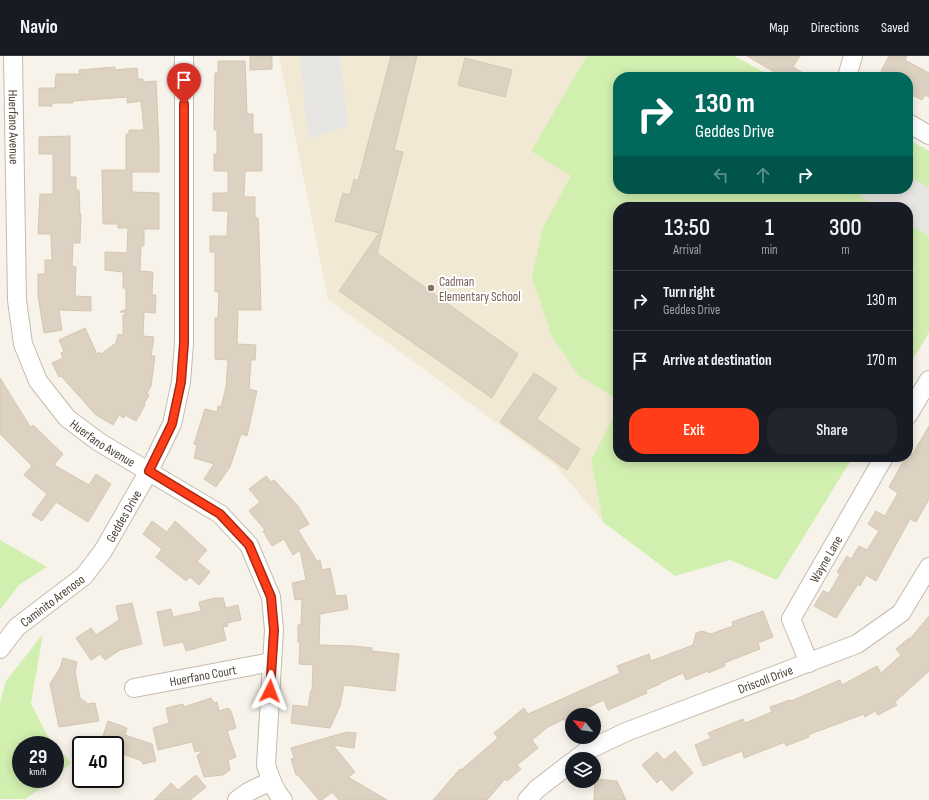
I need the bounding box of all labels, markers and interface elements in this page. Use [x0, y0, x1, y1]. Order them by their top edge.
text: Navio [20, 16, 58, 39]
text: Map [769, 19, 789, 36]
text: Directions [811, 19, 859, 36]
text: Saved [881, 19, 909, 36]
pin [167, 63, 201, 104]
icon: arrive [173, 69, 195, 91]
text: 130 m [695, 87, 755, 120]
icon: right [629, 88, 681, 140]
street label: Huerfano Avenue [5, 90, 22, 165]
text: Geddes Drive [695, 121, 774, 142]
icon: left [710, 164, 732, 186]
icon: ahead [752, 164, 774, 186]
icon: right [794, 164, 816, 186]
text: 13:50 [664, 213, 710, 242]
text: 1 [765, 213, 774, 242]
text: 300 [829, 213, 862, 242]
text: Arrival [673, 242, 701, 258]
text: min [761, 242, 778, 258]
text: m [841, 242, 849, 258]
place label: Cadman Elementary School [439, 274, 521, 305]
marker: Cadman Elementary School [426, 283, 436, 293]
text: Turn right [663, 283, 715, 302]
icon: right [629, 290, 651, 312]
text: 130 m [867, 291, 897, 310]
text: Geddes Drive [663, 302, 720, 318]
icon: arrive [629, 350, 651, 372]
text: Arrive at destination [663, 351, 772, 370]
text: 170 m [867, 351, 897, 370]
button: Exit [629, 408, 759, 454]
button: Share [767, 408, 897, 454]
street label: Huerfano Avenue [67, 416, 138, 471]
street label: Geddes Drive [103, 487, 145, 545]
street label: Wayne Lane [807, 533, 846, 586]
street label: Caminito Arenoso [17, 571, 88, 631]
street label: Huerfano Court [168, 662, 238, 690]
street label: Driscoll Drive [736, 662, 795, 698]
position arrow [249, 670, 291, 712]
north arrow [565, 708, 601, 744]
map controls [565, 708, 601, 788]
speed limit sign: 40 [72, 736, 124, 788]
text: 29 [29, 745, 47, 769]
button: layers [565, 752, 601, 788]
text: km/h [29, 766, 47, 778]

